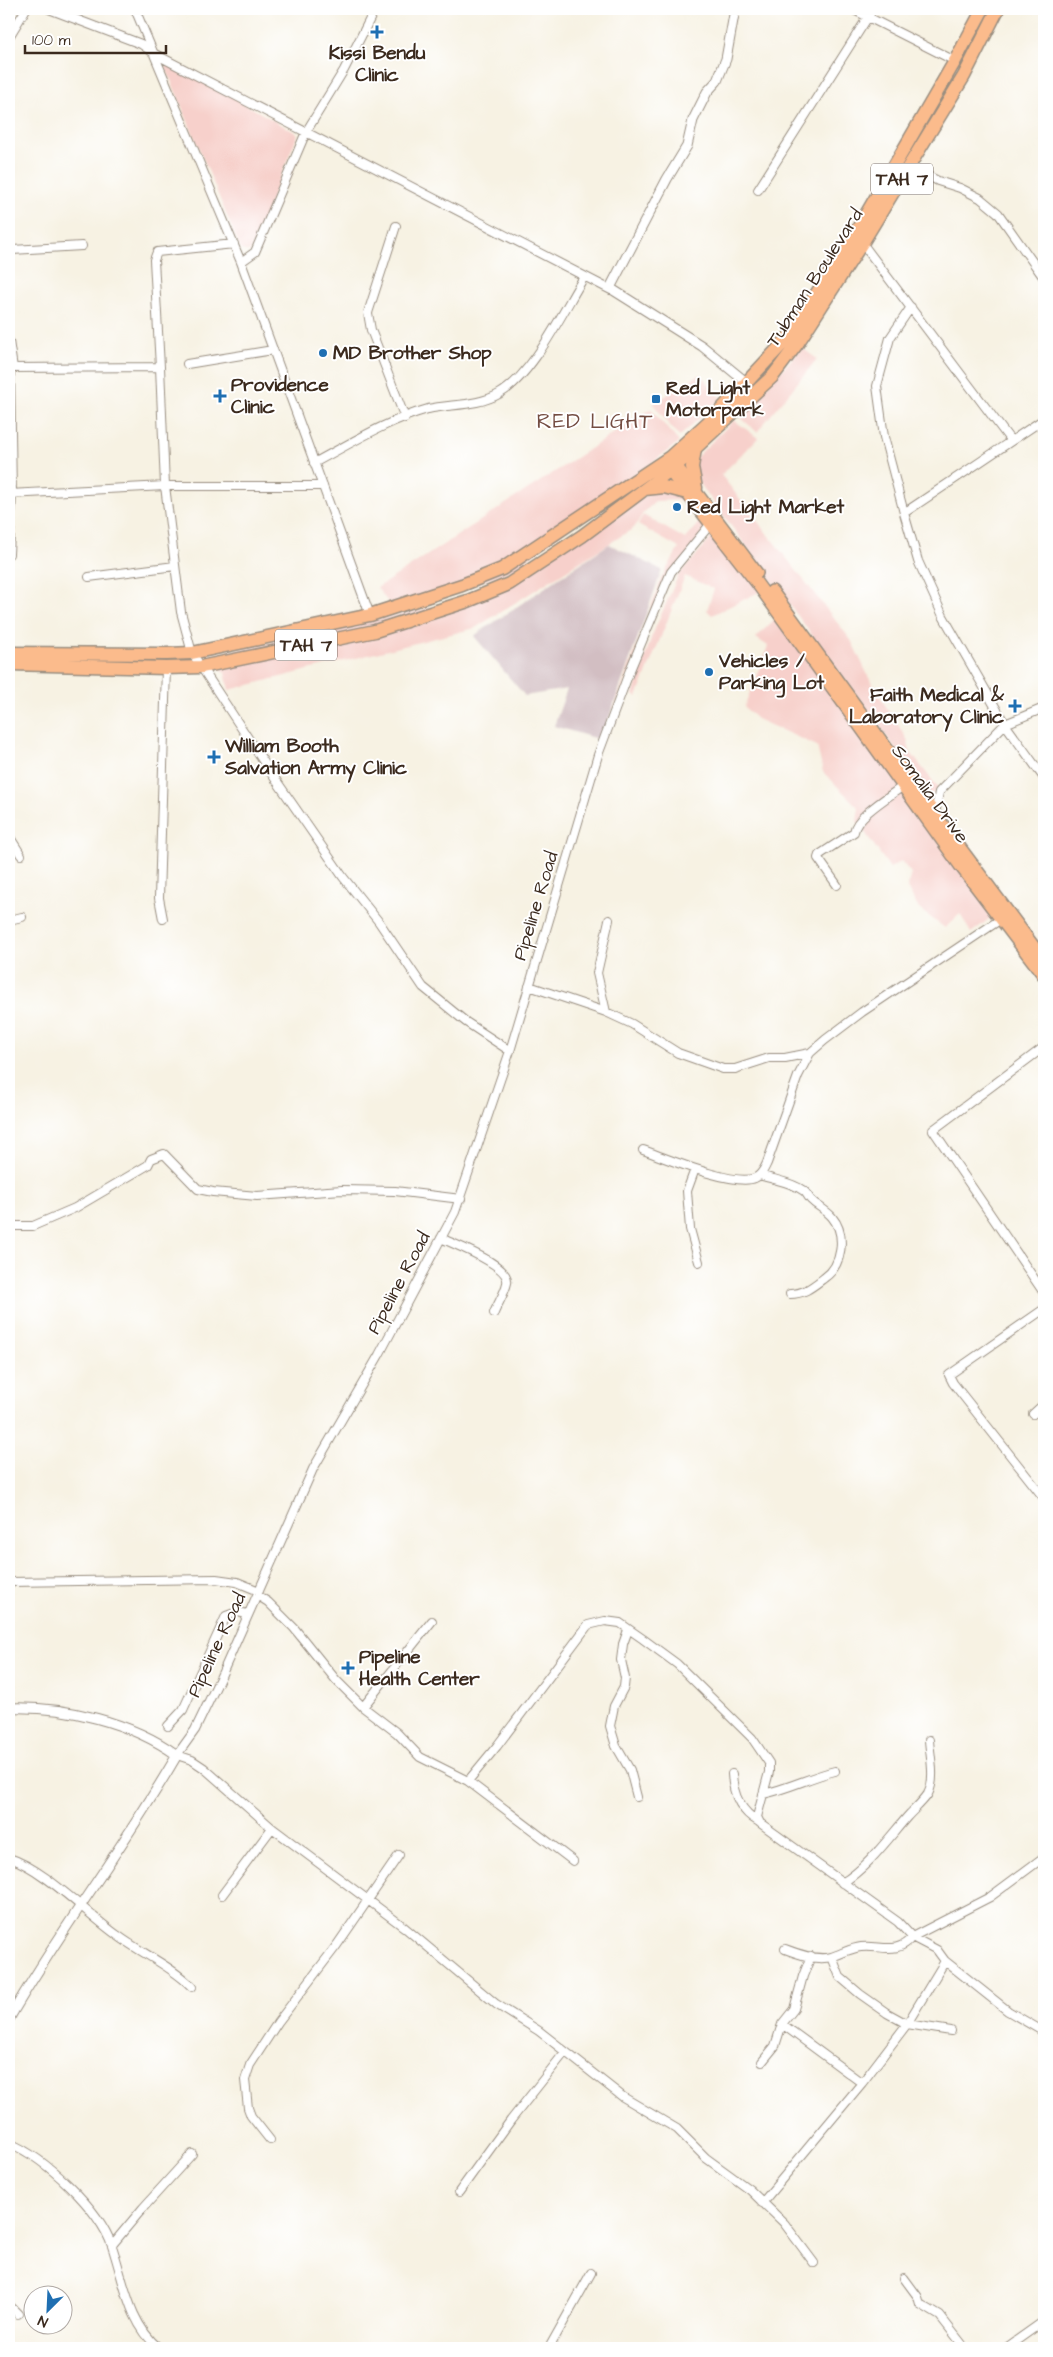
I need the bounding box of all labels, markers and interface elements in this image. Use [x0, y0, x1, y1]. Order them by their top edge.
scale bar [25, 22, 166, 54]
marker: Kissi Bendu Clinic [370, 25, 384, 39]
text: 100 m [32, 30, 71, 51]
place label: Kissi Bendu Clinic [329, 40, 426, 89]
road number: TAH 7 [871, 163, 933, 194]
street label: Tubman Boulevard [760, 203, 870, 353]
place label: MD Brother Shop [333, 340, 492, 367]
marker: MD Brother Shop [317, 347, 329, 359]
place label: Providence Clinic [231, 372, 330, 421]
place label: Red Light Motorpark [666, 375, 764, 424]
marker: Providence Clinic [213, 389, 227, 403]
marker: Red Light Motorpark [650, 393, 662, 405]
district label: RED LIGHT [537, 407, 653, 436]
place label: Red Light Market [687, 494, 845, 522]
marker: Red Light Market [671, 501, 683, 513]
road number: TAH 7 [275, 630, 337, 660]
place label: Vehicles / Parking Lot [718, 648, 825, 698]
marker: Vehicles / Parking Lot [703, 666, 715, 678]
place label: Faith Medical & Laboratory Clinic [849, 682, 1005, 732]
marker: Faith Medical & Laboratory Clinic [1008, 699, 1022, 713]
place label: William Booth Salvation Army Clinic [224, 733, 407, 783]
street label: Somalia Drive [885, 739, 975, 849]
marker: William Booth Salvation Army Clinic [207, 750, 221, 764]
street label: Pipeline Road [507, 848, 565, 964]
street label: Pipeline Road [361, 1227, 438, 1339]
street label: Pipeline Road [181, 1588, 253, 1702]
place label: Pipeline Health Center [359, 1644, 480, 1693]
marker: Pipeline Health Center [341, 1661, 355, 1675]
north arrow [22, 2284, 72, 2334]
text: N [35, 2310, 51, 2332]

